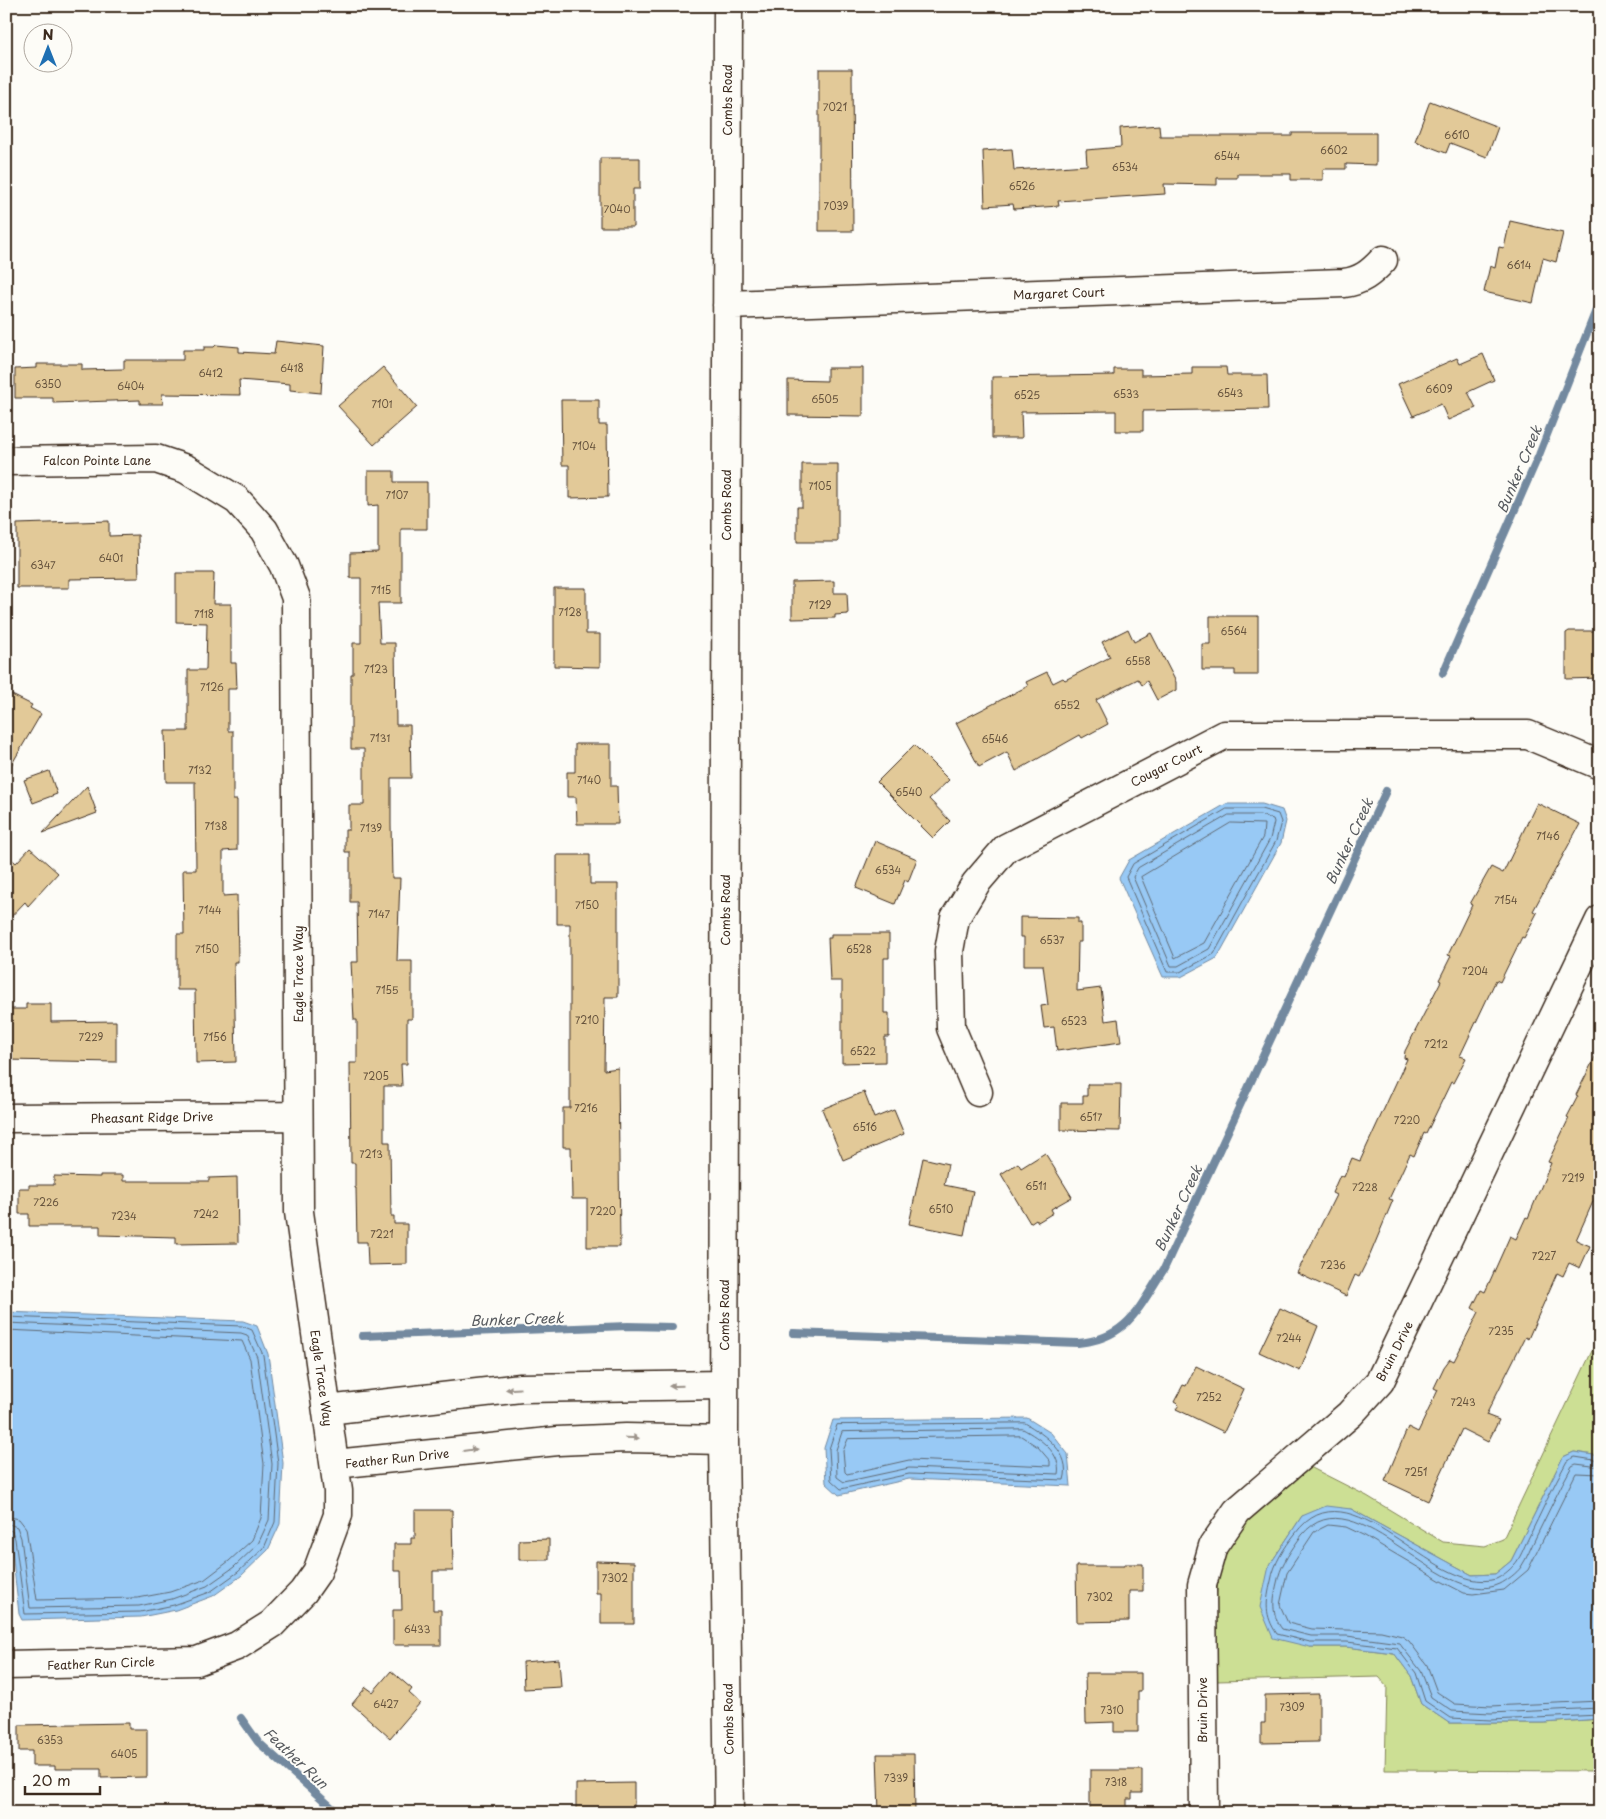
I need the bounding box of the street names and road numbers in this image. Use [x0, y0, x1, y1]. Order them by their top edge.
street label: Combs Road [718, 64, 736, 136]
street label: Margaret Court [1013, 282, 1105, 304]
street label: Falcon Pointe Lane [43, 451, 152, 469]
street label: Combs Road [717, 469, 735, 541]
street label: Cougar Court [1127, 739, 1205, 791]
street label: Combs Road [716, 874, 734, 946]
street label: Eagle Trace Way [289, 925, 307, 1023]
street label: Pheasant Ridge Drive [90, 1107, 214, 1127]
street label: Combs Road [715, 1279, 733, 1351]
street label: Bruin Drive [1371, 1318, 1417, 1384]
street label: Eagle Trace Way [306, 1329, 338, 1427]
street label: Feather Run Drive [344, 1444, 450, 1472]
street label: Feather Run Circle [47, 1652, 155, 1674]
street label: Bruin Drive [1193, 1677, 1211, 1743]
street label: Combs Road [718, 1683, 738, 1755]

